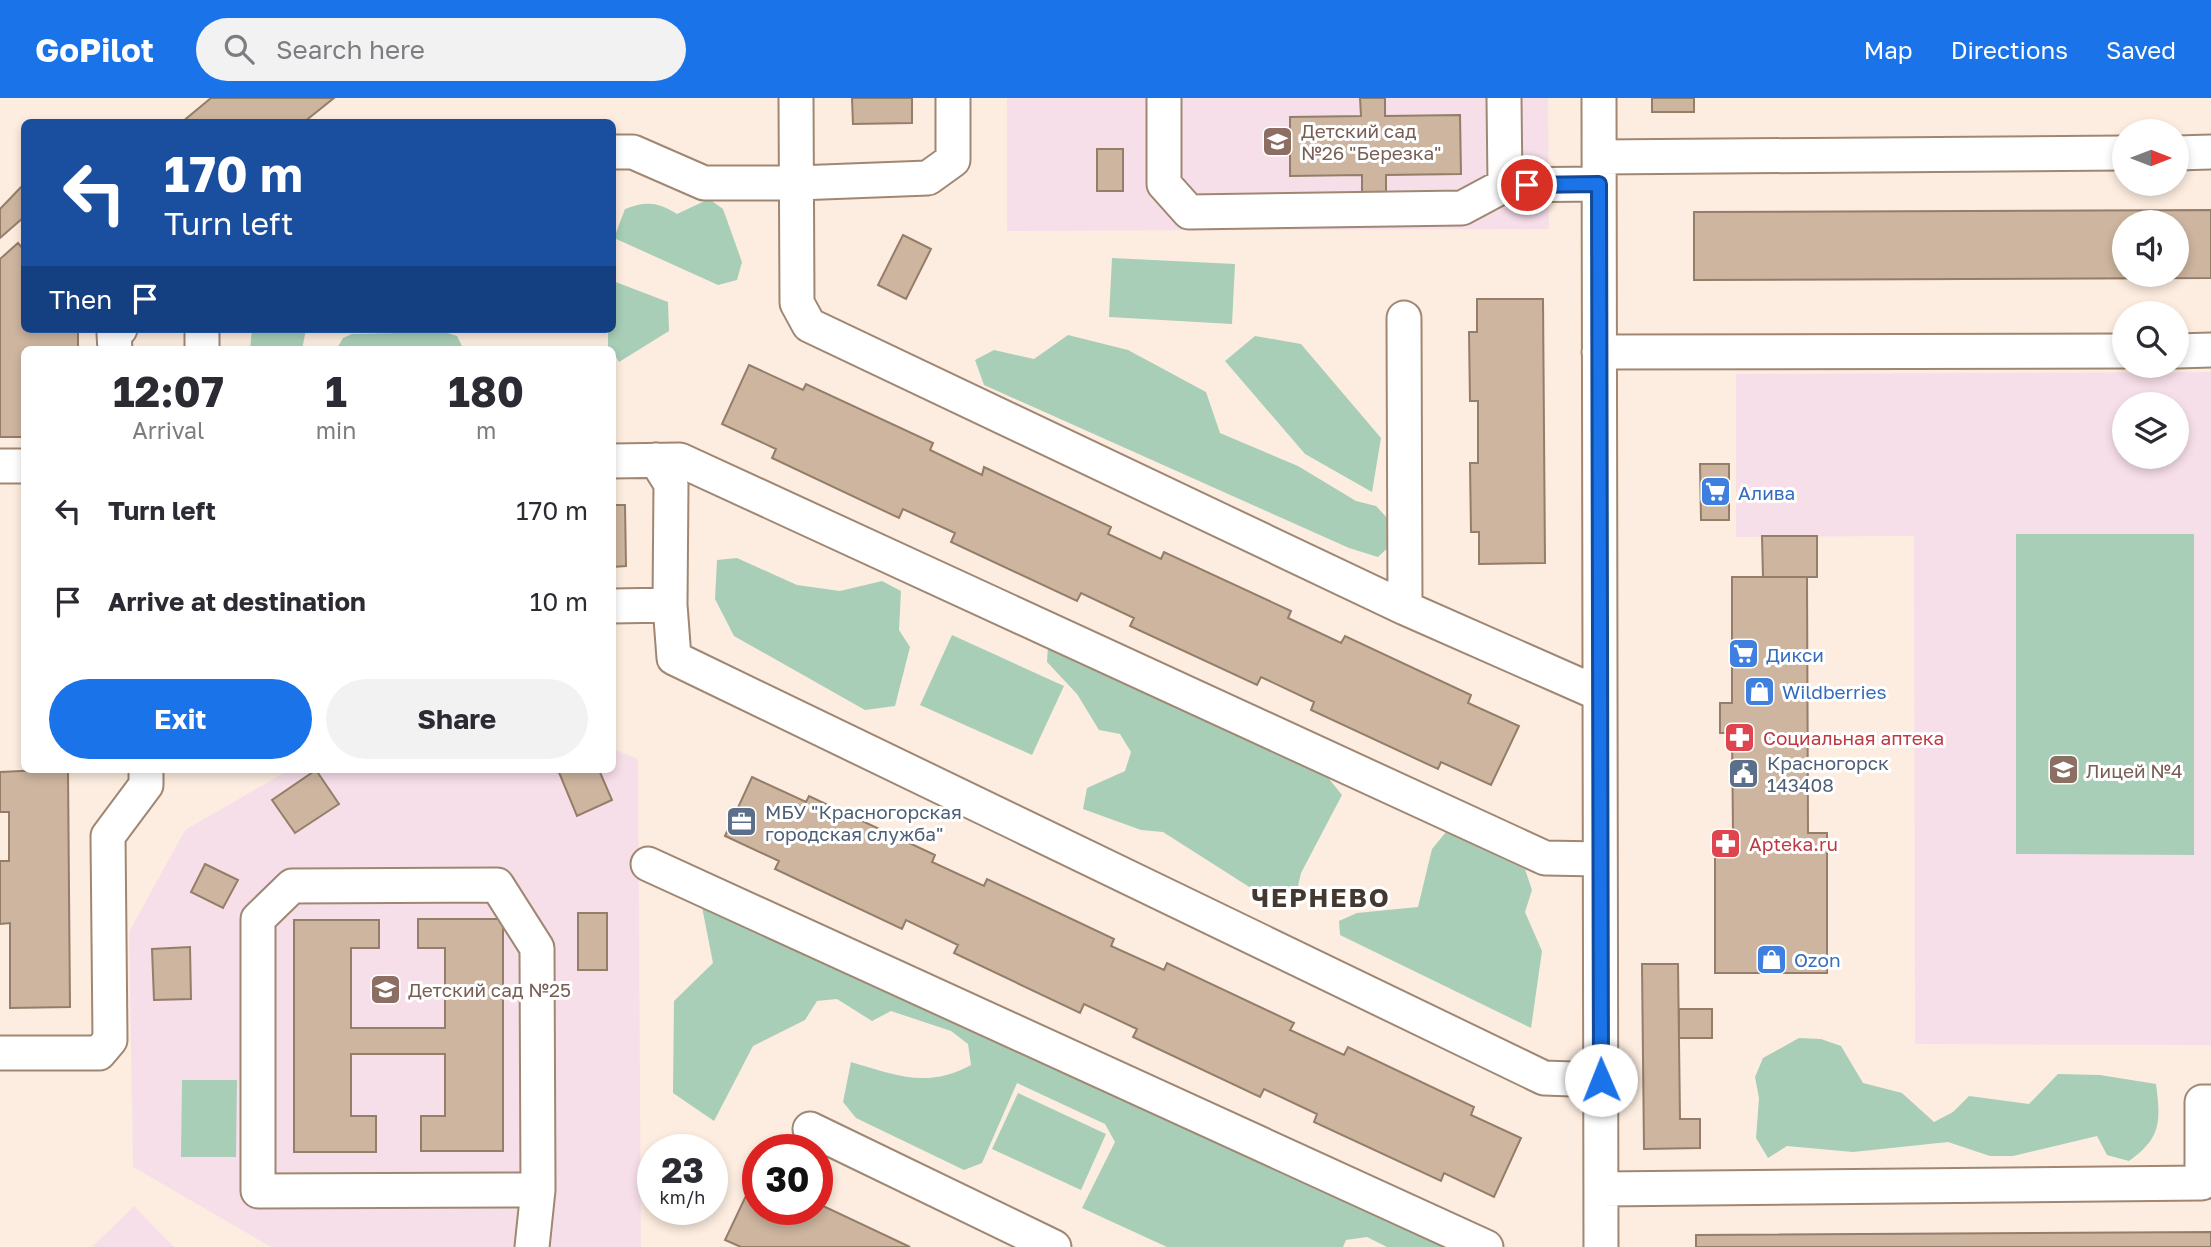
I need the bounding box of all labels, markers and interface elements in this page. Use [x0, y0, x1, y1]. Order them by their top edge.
search box [196, 18, 686, 81]
text: GoPilot [35, 30, 154, 69]
icon: search [220, 30, 258, 68]
text: Search here [276, 34, 425, 65]
text: Map [1864, 35, 1913, 64]
text: Directions [1951, 35, 2068, 64]
text: Saved [2106, 35, 2176, 64]
place label: Детский сад №26 "Березка" [1301, 119, 1442, 164]
north arrow [2112, 119, 2189, 196]
map controls [2112, 119, 2189, 469]
school or university icon: Детский сад №26 "Березка" [1261, 124, 1295, 158]
text: 170 m [164, 144, 303, 203]
icon: left [49, 147, 140, 238]
pin [1497, 155, 1557, 215]
icon: arrive [1508, 166, 1546, 204]
text: Turn left [164, 204, 293, 242]
button: sound [2112, 210, 2189, 287]
icon: arrive [126, 280, 164, 318]
text: Then [49, 284, 112, 315]
button: search [2112, 301, 2189, 378]
text: 12:07 [113, 366, 224, 416]
text: 1 [325, 366, 347, 416]
text: 180 [448, 366, 524, 416]
button: layers [2112, 392, 2189, 469]
text: Arrival [132, 416, 204, 444]
text: min [316, 416, 356, 444]
text: m [476, 416, 496, 444]
supermarket icon: Алива [1698, 475, 1732, 509]
place label: Алива [1738, 481, 1795, 504]
icon: left [49, 492, 87, 530]
text: Turn left [108, 495, 216, 526]
text: 170 m [516, 495, 588, 526]
icon: arrive [49, 583, 87, 621]
text: Arrive at destination [108, 586, 366, 617]
text: 10 m [530, 586, 588, 617]
supermarket icon: Дикси [1726, 637, 1760, 671]
place label: Дикси [1766, 643, 1824, 666]
shop icon: Wildberries [1742, 674, 1776, 708]
button: Exit [49, 679, 312, 759]
button: Share [326, 679, 588, 759]
place label: Wildberries [1782, 680, 1887, 703]
pharmacy icon: Социальная аптека [1723, 720, 1757, 754]
place label: Социальная аптека [1763, 726, 1944, 749]
place label: Красногорск 143408 [1767, 751, 1889, 796]
school or university icon: Лицей №4 [2046, 753, 2080, 787]
public building icon: Красногорск 143408 [1727, 756, 1761, 790]
place label: Лицей №4 [2086, 759, 2183, 782]
place label: МБУ "Красногорская городская служба" [765, 800, 962, 845]
office icon: МБУ "Красногорская городская служба" [725, 805, 759, 839]
pharmacy icon: Apteka.ru [1709, 826, 1743, 860]
place label: Apteka.ru [1749, 832, 1838, 855]
district label: ЧЕРНЕВО [1251, 882, 1391, 913]
shop icon: Ozon [1754, 942, 1788, 976]
place label: Ozon [1794, 948, 1841, 971]
school or university icon: Детский сад №25 [368, 972, 402, 1006]
place label: Детский сад №25 [408, 978, 571, 1001]
position arrow [1564, 1043, 1638, 1117]
speed limit sign: 30 [742, 1134, 833, 1225]
text: 23 [661, 1149, 704, 1191]
text: km/h [660, 1186, 705, 1208]

